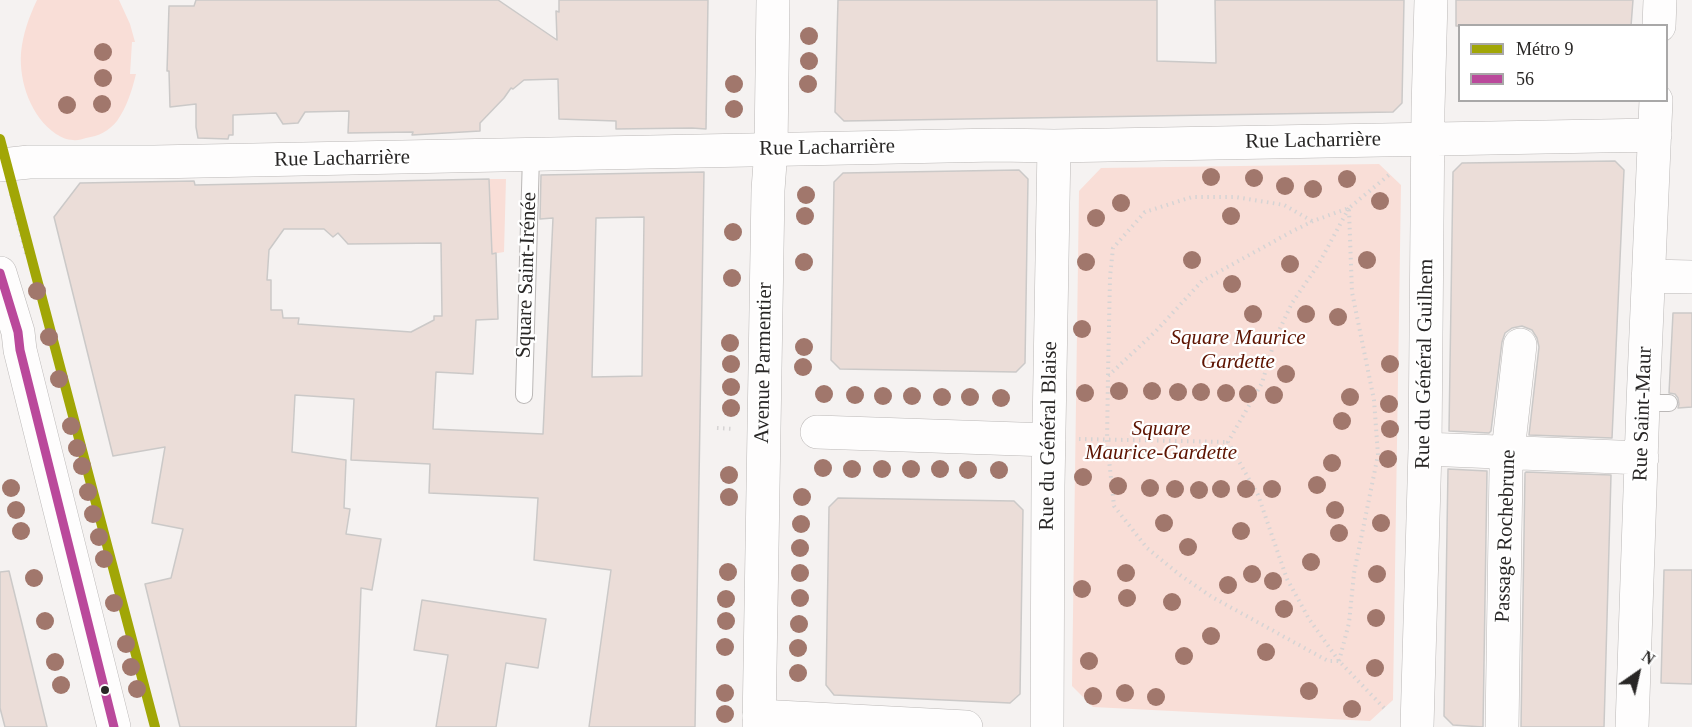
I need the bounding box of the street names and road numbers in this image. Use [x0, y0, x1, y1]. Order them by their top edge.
street label: Rue Lacharrière [1245, 127, 1381, 155]
street label: Rue Lacharrière [759, 134, 895, 162]
street label: Rue Lacharrière [274, 145, 410, 173]
street label: Square Saint-Irénée [512, 192, 542, 358]
street label: Rue du Général Guilhem [1411, 259, 1439, 469]
street label: Avenue Parmentier [750, 282, 778, 444]
street label: Rue du Général Blaise [1035, 341, 1063, 531]
street label: Rue Saint-Maur [1628, 346, 1658, 482]
street label: Passage Rochebrune [1490, 449, 1522, 623]

